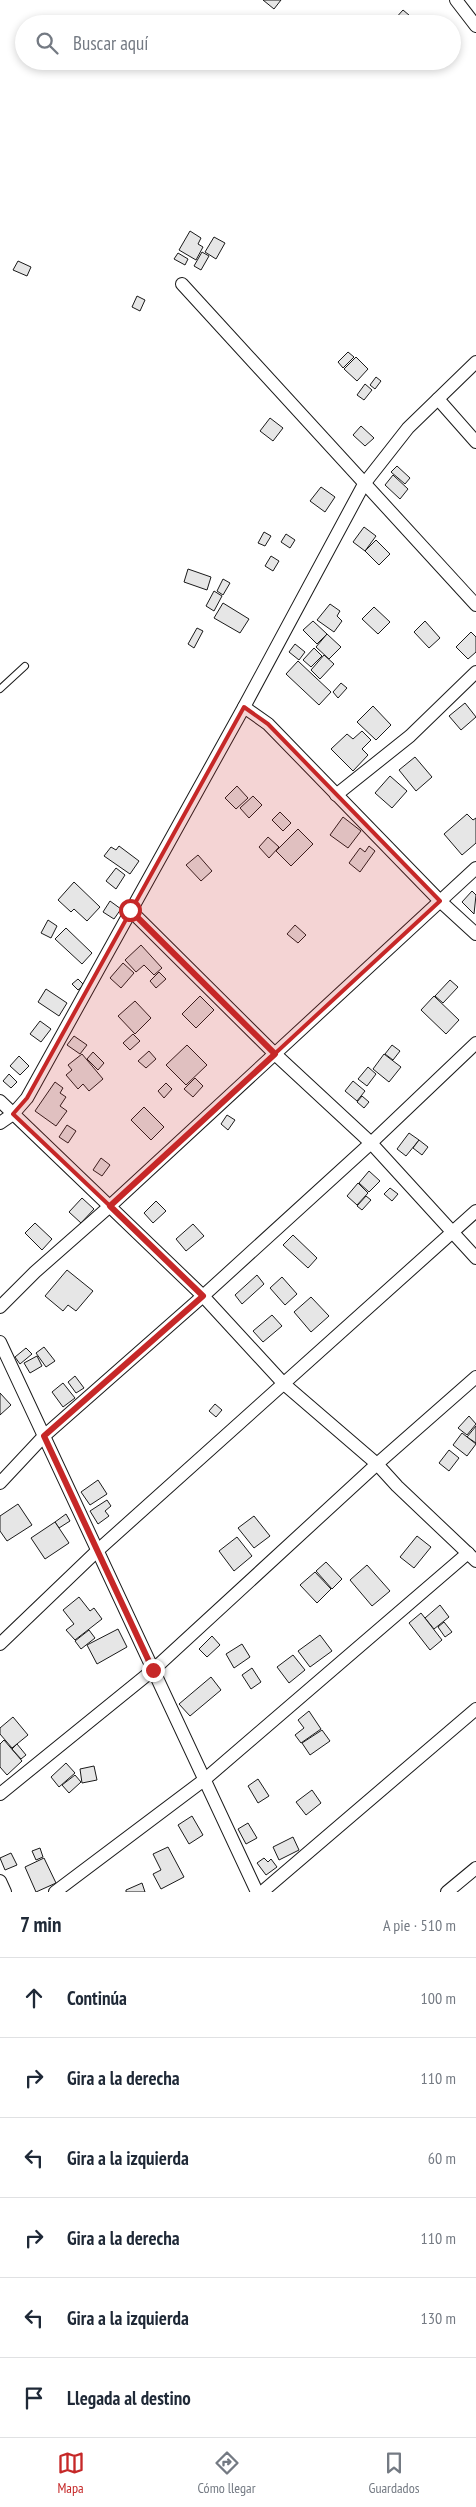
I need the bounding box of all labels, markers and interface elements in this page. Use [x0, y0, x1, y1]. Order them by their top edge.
search box [15, 15, 461, 70]
icon: search [33, 29, 61, 57]
text: Buscar aquí [73, 31, 148, 55]
route start [119, 899, 142, 922]
route end [142, 1659, 165, 1682]
text: 7 min [20, 1911, 62, 1938]
text: A pie · 510 m [383, 1915, 456, 1935]
icon: ahead [20, 1984, 48, 2012]
text: Continúa [67, 1986, 127, 2010]
text: 100 m [421, 1988, 456, 2008]
icon: right [20, 2064, 48, 2092]
text: Gira a la derecha [67, 2066, 180, 2090]
text: 110 m [421, 2068, 456, 2088]
icon: left [20, 2144, 48, 2172]
text: Gira a la izquierda [67, 2146, 189, 2170]
text: 60 m [428, 2148, 456, 2168]
icon: right [20, 2224, 48, 2252]
text: Gira a la derecha [67, 2226, 180, 2250]
text: 110 m [421, 2228, 456, 2248]
icon: left [20, 2304, 48, 2332]
text: Gira a la izquierda [67, 2306, 189, 2330]
text: 130 m [421, 2308, 456, 2328]
icon: arrive [20, 2384, 48, 2412]
text: Llegada al destino [67, 2386, 191, 2410]
tab: Mapa [57, 2449, 85, 2497]
tab: Cómo llegar [198, 2449, 255, 2497]
tab: Guardados [369, 2449, 419, 2497]

